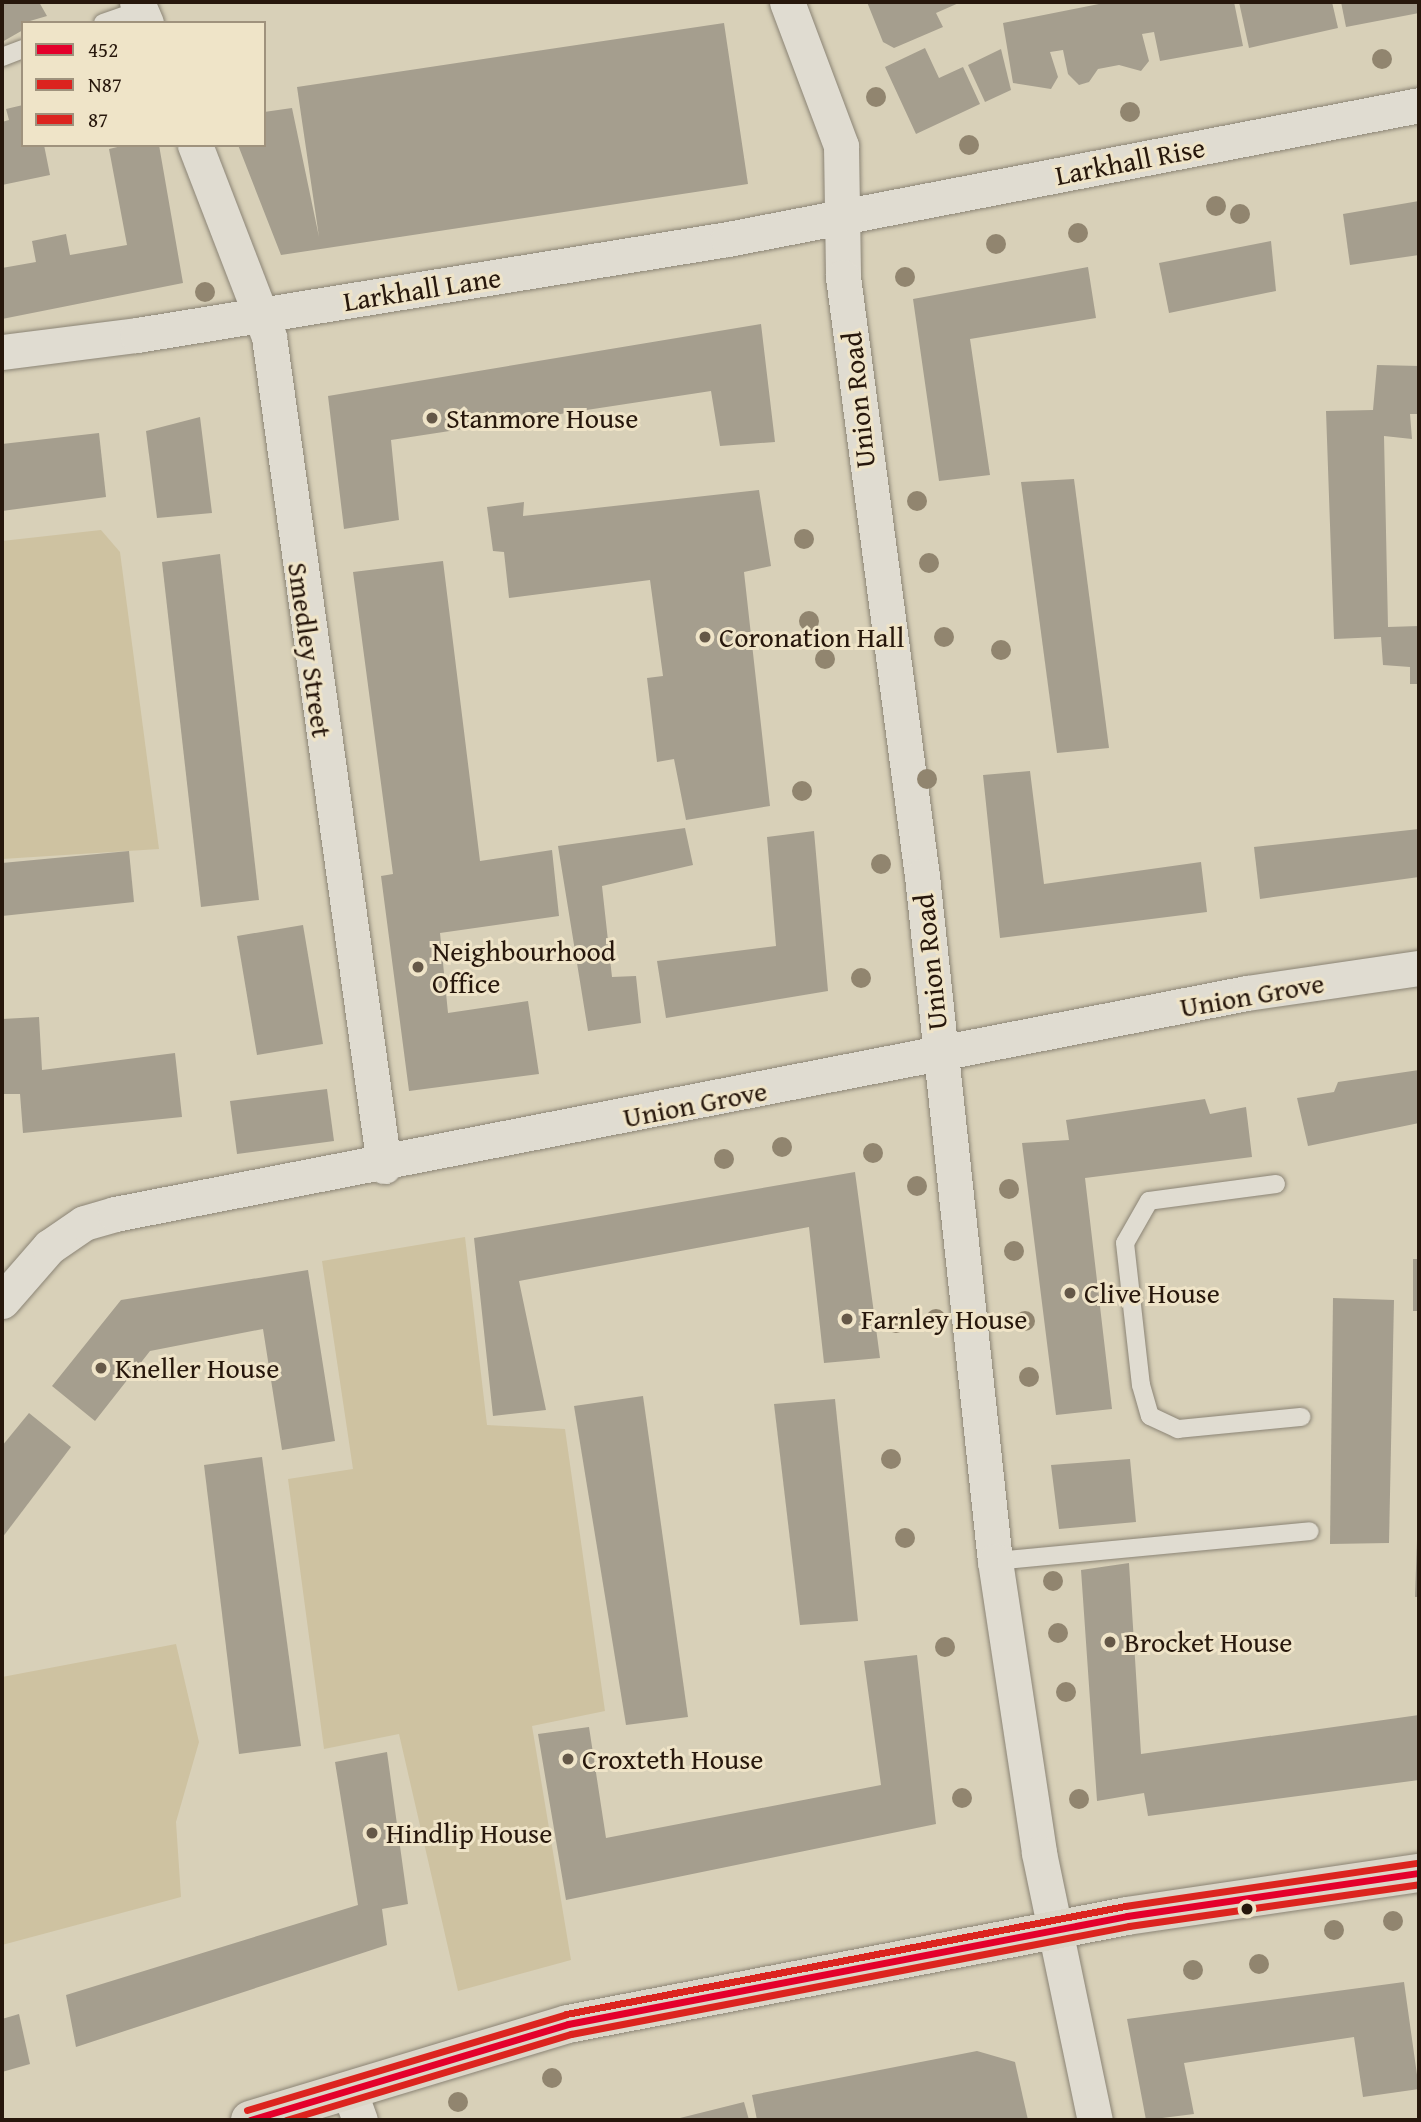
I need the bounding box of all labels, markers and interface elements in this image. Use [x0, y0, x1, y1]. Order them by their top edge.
legend [21, 21, 266, 147]
text: 452 [88, 34, 118, 65]
text: N87 [88, 69, 122, 100]
text: 87 [88, 104, 108, 135]
street label: Larkhall Rise [1052, 130, 1208, 192]
street label: Larkhall Lane [341, 260, 503, 318]
street label: Union Road [834, 330, 882, 470]
place label: Stanmore House [446, 401, 638, 435]
marker: Stanmore House [424, 410, 440, 426]
street label: Smedley Street [281, 560, 339, 740]
place label: Coronation Hall [719, 620, 904, 654]
marker: Coronation Hall [697, 629, 713, 645]
street label: Union Road [906, 892, 954, 1032]
place label: Neighbourhood Office [432, 934, 616, 1000]
marker: Neighbourhood Office [410, 959, 426, 975]
street label: Union Grove [1177, 966, 1327, 1024]
street label: Union Grove [620, 1074, 770, 1134]
place label: Clive House [1084, 1276, 1220, 1310]
marker: Clive House [1062, 1285, 1078, 1301]
place label: Farnley House [861, 1302, 1027, 1336]
marker: Farnley House [839, 1311, 855, 1327]
place label: Kneller House [115, 1351, 279, 1385]
marker: Kneller House [93, 1360, 109, 1376]
place label: Brocket House [1124, 1625, 1292, 1659]
marker: Brocket House [1102, 1634, 1118, 1650]
place label: Croxteth House [582, 1742, 763, 1776]
marker: Croxteth House [560, 1751, 576, 1767]
place label: Hindlip House [386, 1816, 552, 1850]
marker: Hindlip House [364, 1825, 380, 1841]
unlabelled marker [1240, 1902, 1254, 1916]

